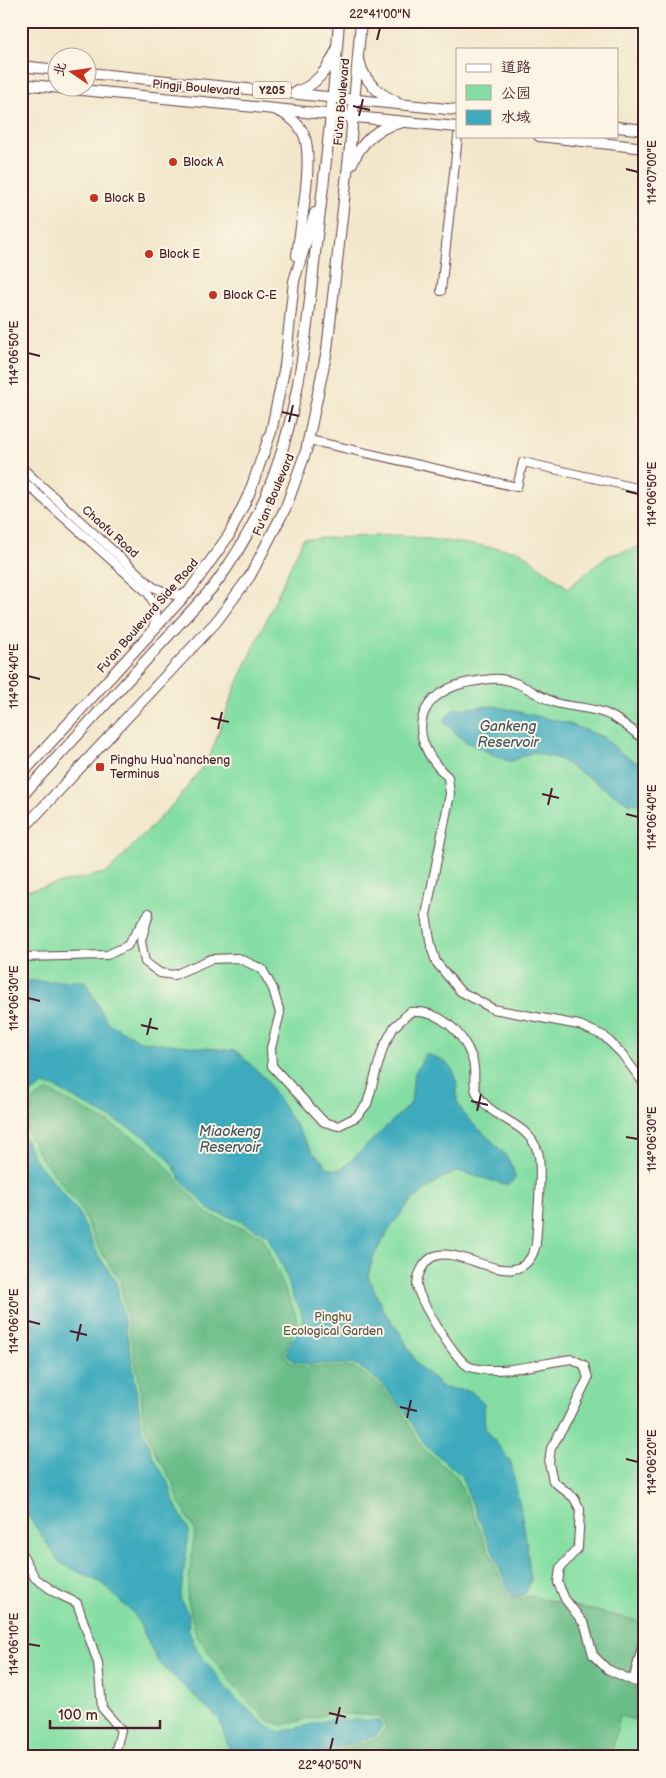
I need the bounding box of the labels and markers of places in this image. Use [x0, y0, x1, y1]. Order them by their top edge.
place label: Block A [183, 155, 224, 170]
marker: Block A [167, 156, 179, 168]
place label: Block B [104, 191, 145, 206]
marker: Block B [88, 192, 100, 204]
place label: Block E [159, 247, 200, 262]
marker: Block E [143, 248, 155, 260]
place label: Block C-E [223, 288, 277, 303]
marker: Block C-E [207, 289, 219, 301]
place label: Pinghu Hua‘nancheng Terminus [110, 753, 230, 782]
marker: Pinghu Hua‘nancheng Terminus [94, 761, 106, 773]

